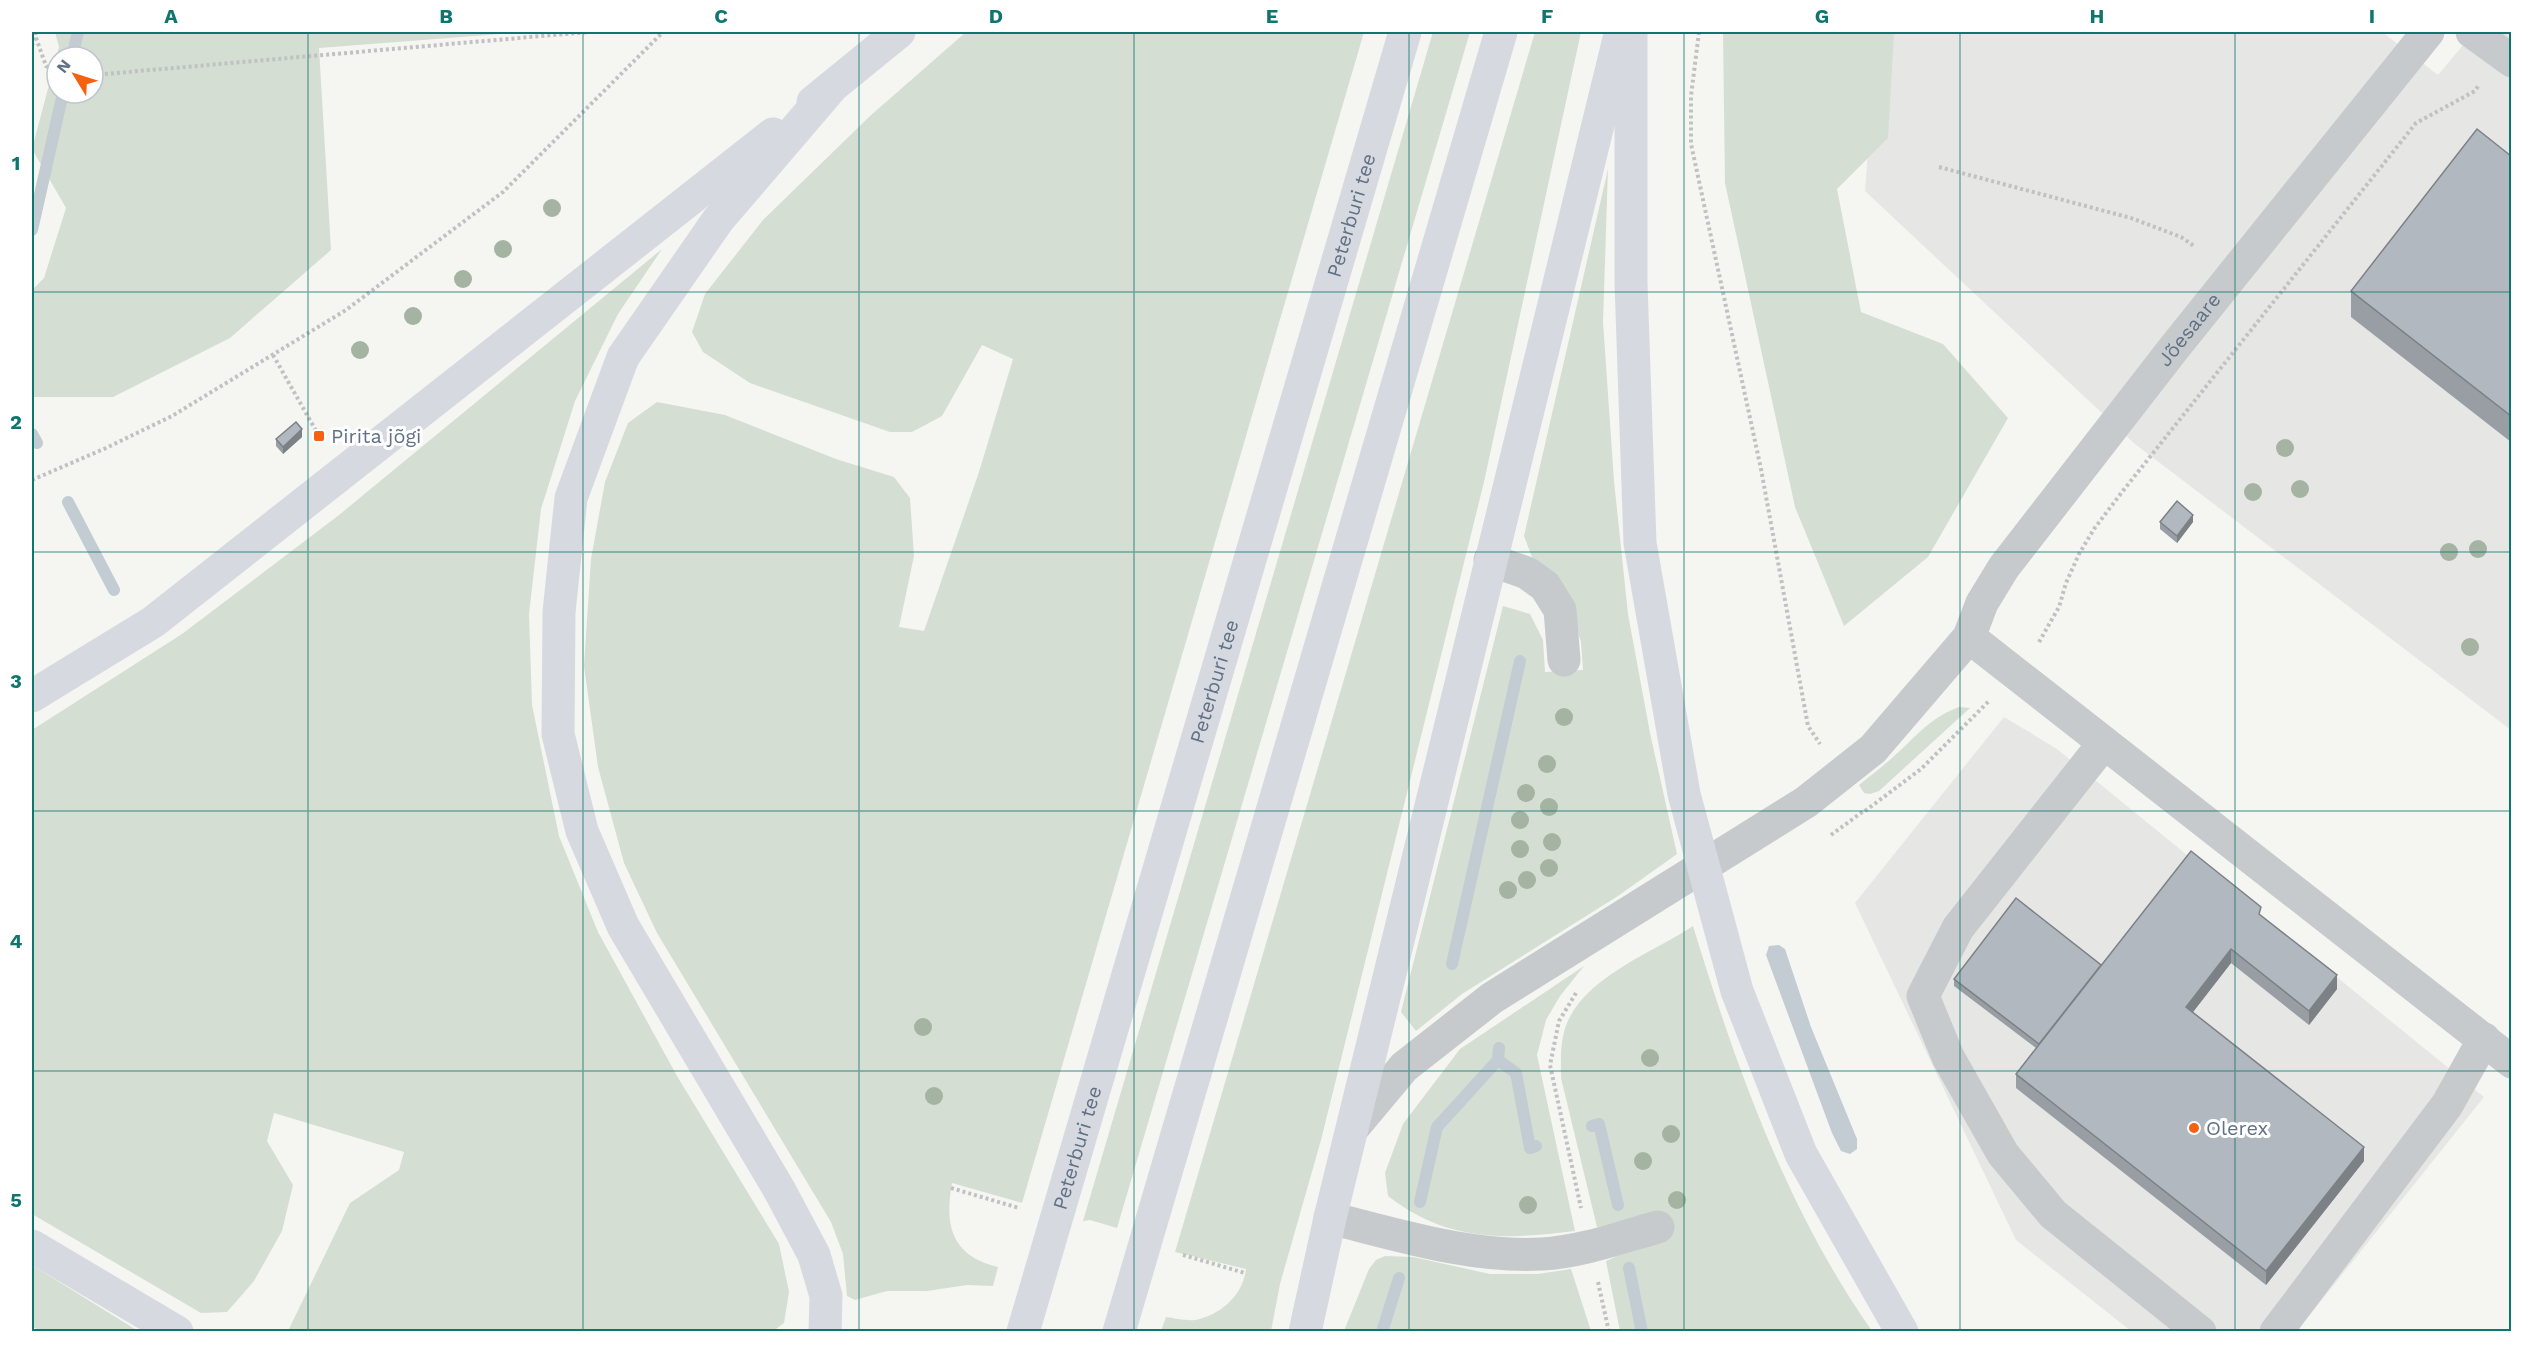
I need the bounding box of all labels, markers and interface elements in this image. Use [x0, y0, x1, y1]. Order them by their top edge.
text: A [164, 4, 178, 28]
text: B [439, 4, 453, 28]
text: C [714, 4, 728, 28]
text: D [989, 4, 1003, 28]
text: E [1266, 4, 1278, 28]
text: F [1541, 4, 1553, 28]
text: G [1815, 4, 1829, 28]
text: H [2090, 4, 2104, 28]
text: I [2369, 4, 2375, 28]
north arrow [45, 45, 105, 105]
text: N [52, 56, 75, 77]
text: 1 [12, 151, 20, 175]
street label: Peterburi tee [1322, 151, 1381, 280]
street label: Jõesaare [2152, 288, 2226, 371]
text: 2 [10, 410, 22, 434]
place label: Pirita jõgi [331, 424, 421, 448]
marker: Pirita jõgi [312, 429, 326, 443]
street label: Peterburi tee [1185, 617, 1244, 746]
text: 3 [10, 669, 22, 693]
text: 4 [10, 929, 23, 953]
street label: Peterburi tee [1048, 1083, 1107, 1212]
place label: Olerex [2206, 1116, 2268, 1140]
marker: Olerex [2187, 1121, 2201, 1135]
text: 5 [10, 1188, 22, 1212]

